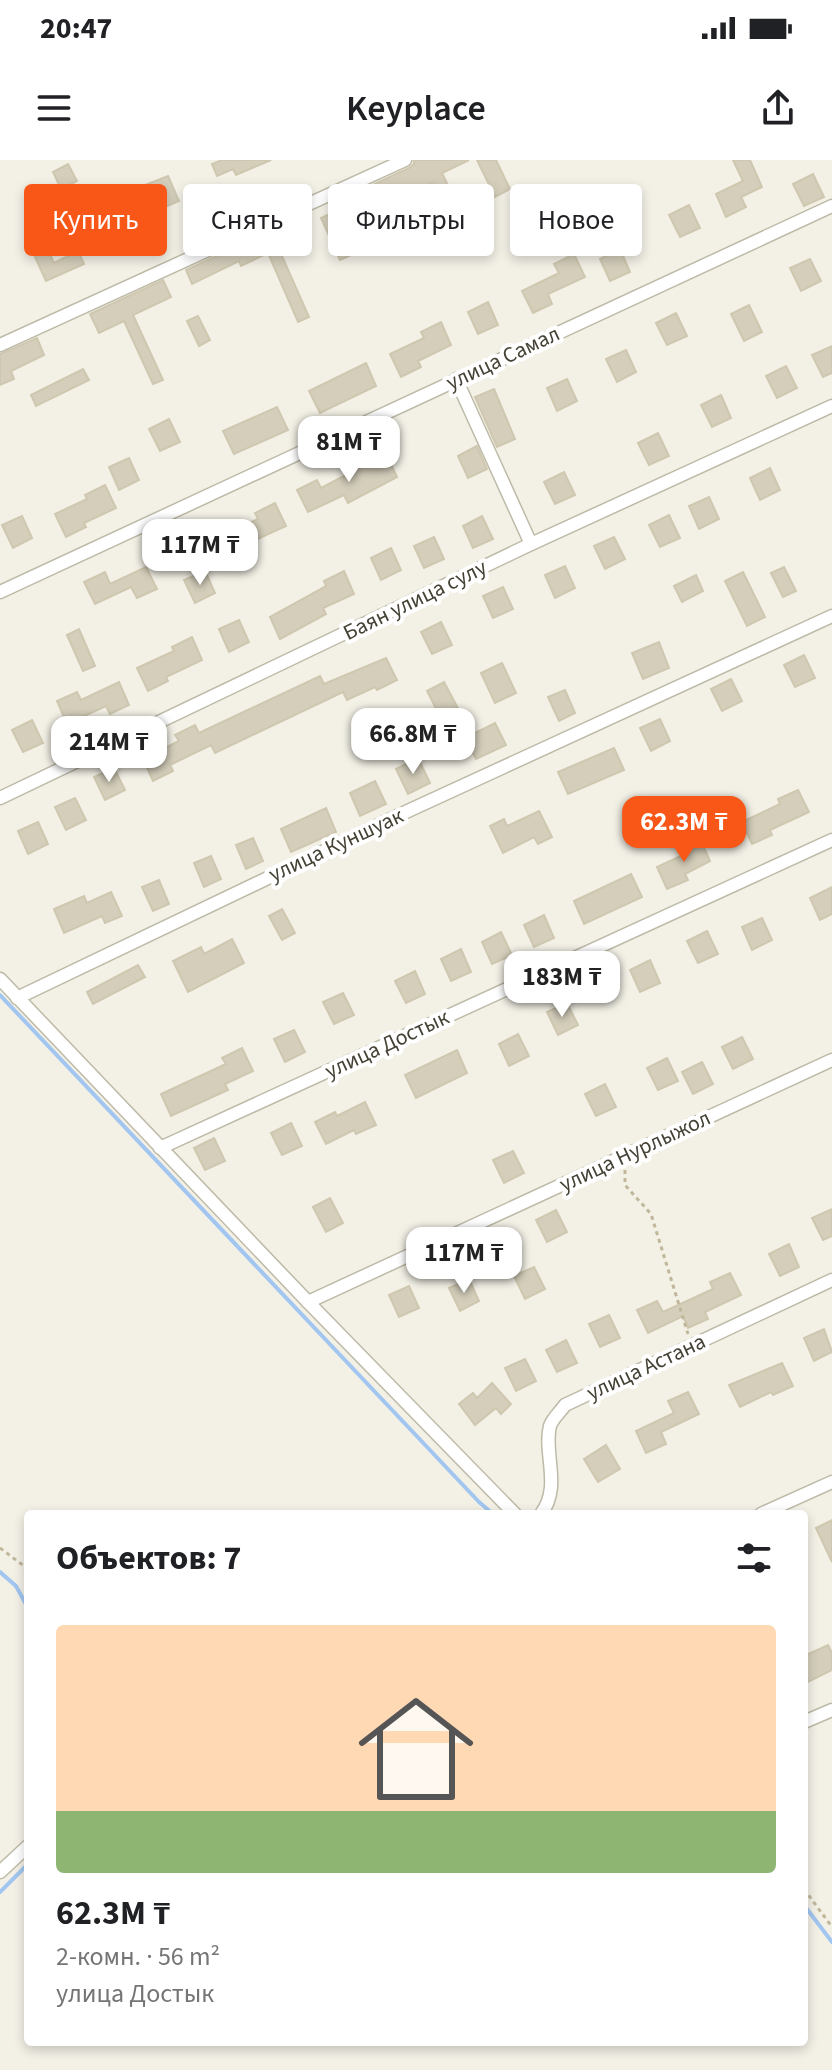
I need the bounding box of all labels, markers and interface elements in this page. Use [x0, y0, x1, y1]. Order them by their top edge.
text: 20:47 [40, 7, 112, 50]
text: Keyplace [346, 83, 486, 134]
icon: menu [32, 86, 76, 130]
icon: share [756, 86, 800, 130]
chip: Купить [24, 184, 167, 256]
chip: Снять [183, 184, 312, 256]
chip: Фильтры [328, 184, 494, 256]
chip: Новое [510, 184, 642, 256]
street label: улица Самал [441, 318, 565, 398]
pin: 81M ₸ [293, 416, 405, 484]
text: 81M ₸ [316, 423, 382, 460]
pin: 117M ₸ [135, 519, 265, 587]
text: 117M ₸ [160, 526, 240, 563]
street label: Баян улица сулу [338, 551, 493, 649]
pin: 66.8M ₸ [339, 708, 487, 776]
text: 66.8M ₸ [369, 715, 457, 752]
pin: 214M ₸ [44, 716, 174, 784]
text: 214M ₸ [69, 723, 149, 760]
pin: 62.3M ₸ [610, 796, 758, 864]
street label: улица Куншуак [263, 800, 409, 890]
text: 62.3M ₸ [640, 803, 728, 840]
pin: 183M ₸ [497, 951, 627, 1019]
text: 183M ₸ [522, 958, 602, 995]
street label: улица Достык [320, 1001, 455, 1087]
street label: улица Нурлыжол [554, 1102, 716, 1200]
pin: 117M ₸ [399, 1227, 529, 1295]
text: 117M ₸ [424, 1234, 504, 1271]
street label: улица Астана [581, 1325, 711, 1409]
text: Объектов: 7 [56, 1534, 241, 1583]
icon: filters [732, 1536, 776, 1580]
icon: home [344, 1677, 488, 1821]
text: 62.3M ₸ [56, 1889, 171, 1938]
text: 2-комн. · 56 m² [56, 1938, 220, 1975]
text: улица Достык [56, 1975, 214, 2012]

